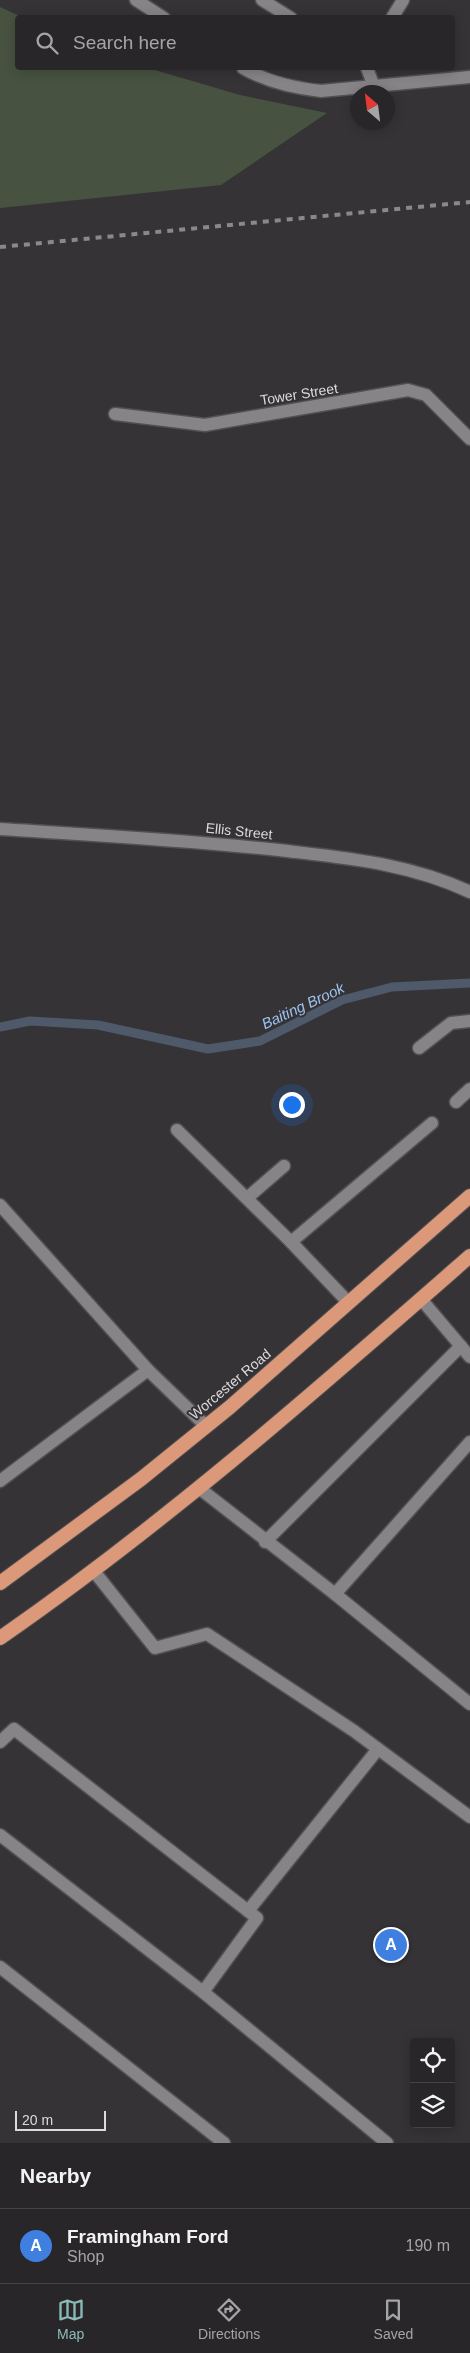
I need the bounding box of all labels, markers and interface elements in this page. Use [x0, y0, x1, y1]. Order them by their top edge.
search box [15, 15, 455, 70]
icon: search [33, 29, 61, 57]
text: Search here [73, 32, 177, 53]
north arrow [350, 85, 395, 130]
street label: Tower Street [259, 380, 339, 408]
street label: Ellis Street [205, 820, 273, 842]
water label: Baiting Brook [259, 978, 348, 1032]
your location [279, 1092, 305, 1118]
street label: Worcester Road [186, 1345, 274, 1423]
pin: A [375, 1926, 407, 1964]
map controls [410, 2038, 455, 2128]
button: locate [410, 2038, 455, 2083]
button: layers [410, 2083, 455, 2128]
scale bar [15, 2108, 106, 2131]
text: 20 m [22, 2112, 53, 2128]
text: Nearby [20, 2164, 91, 2187]
text: Framingham Ford [67, 2226, 229, 2247]
text: A [30, 2237, 42, 2254]
text: 190 m [406, 2237, 450, 2254]
text: Shop [67, 2248, 104, 2265]
tab: Map [57, 2296, 85, 2342]
tab: Directions [198, 2296, 260, 2342]
tab: Saved [374, 2296, 413, 2342]

